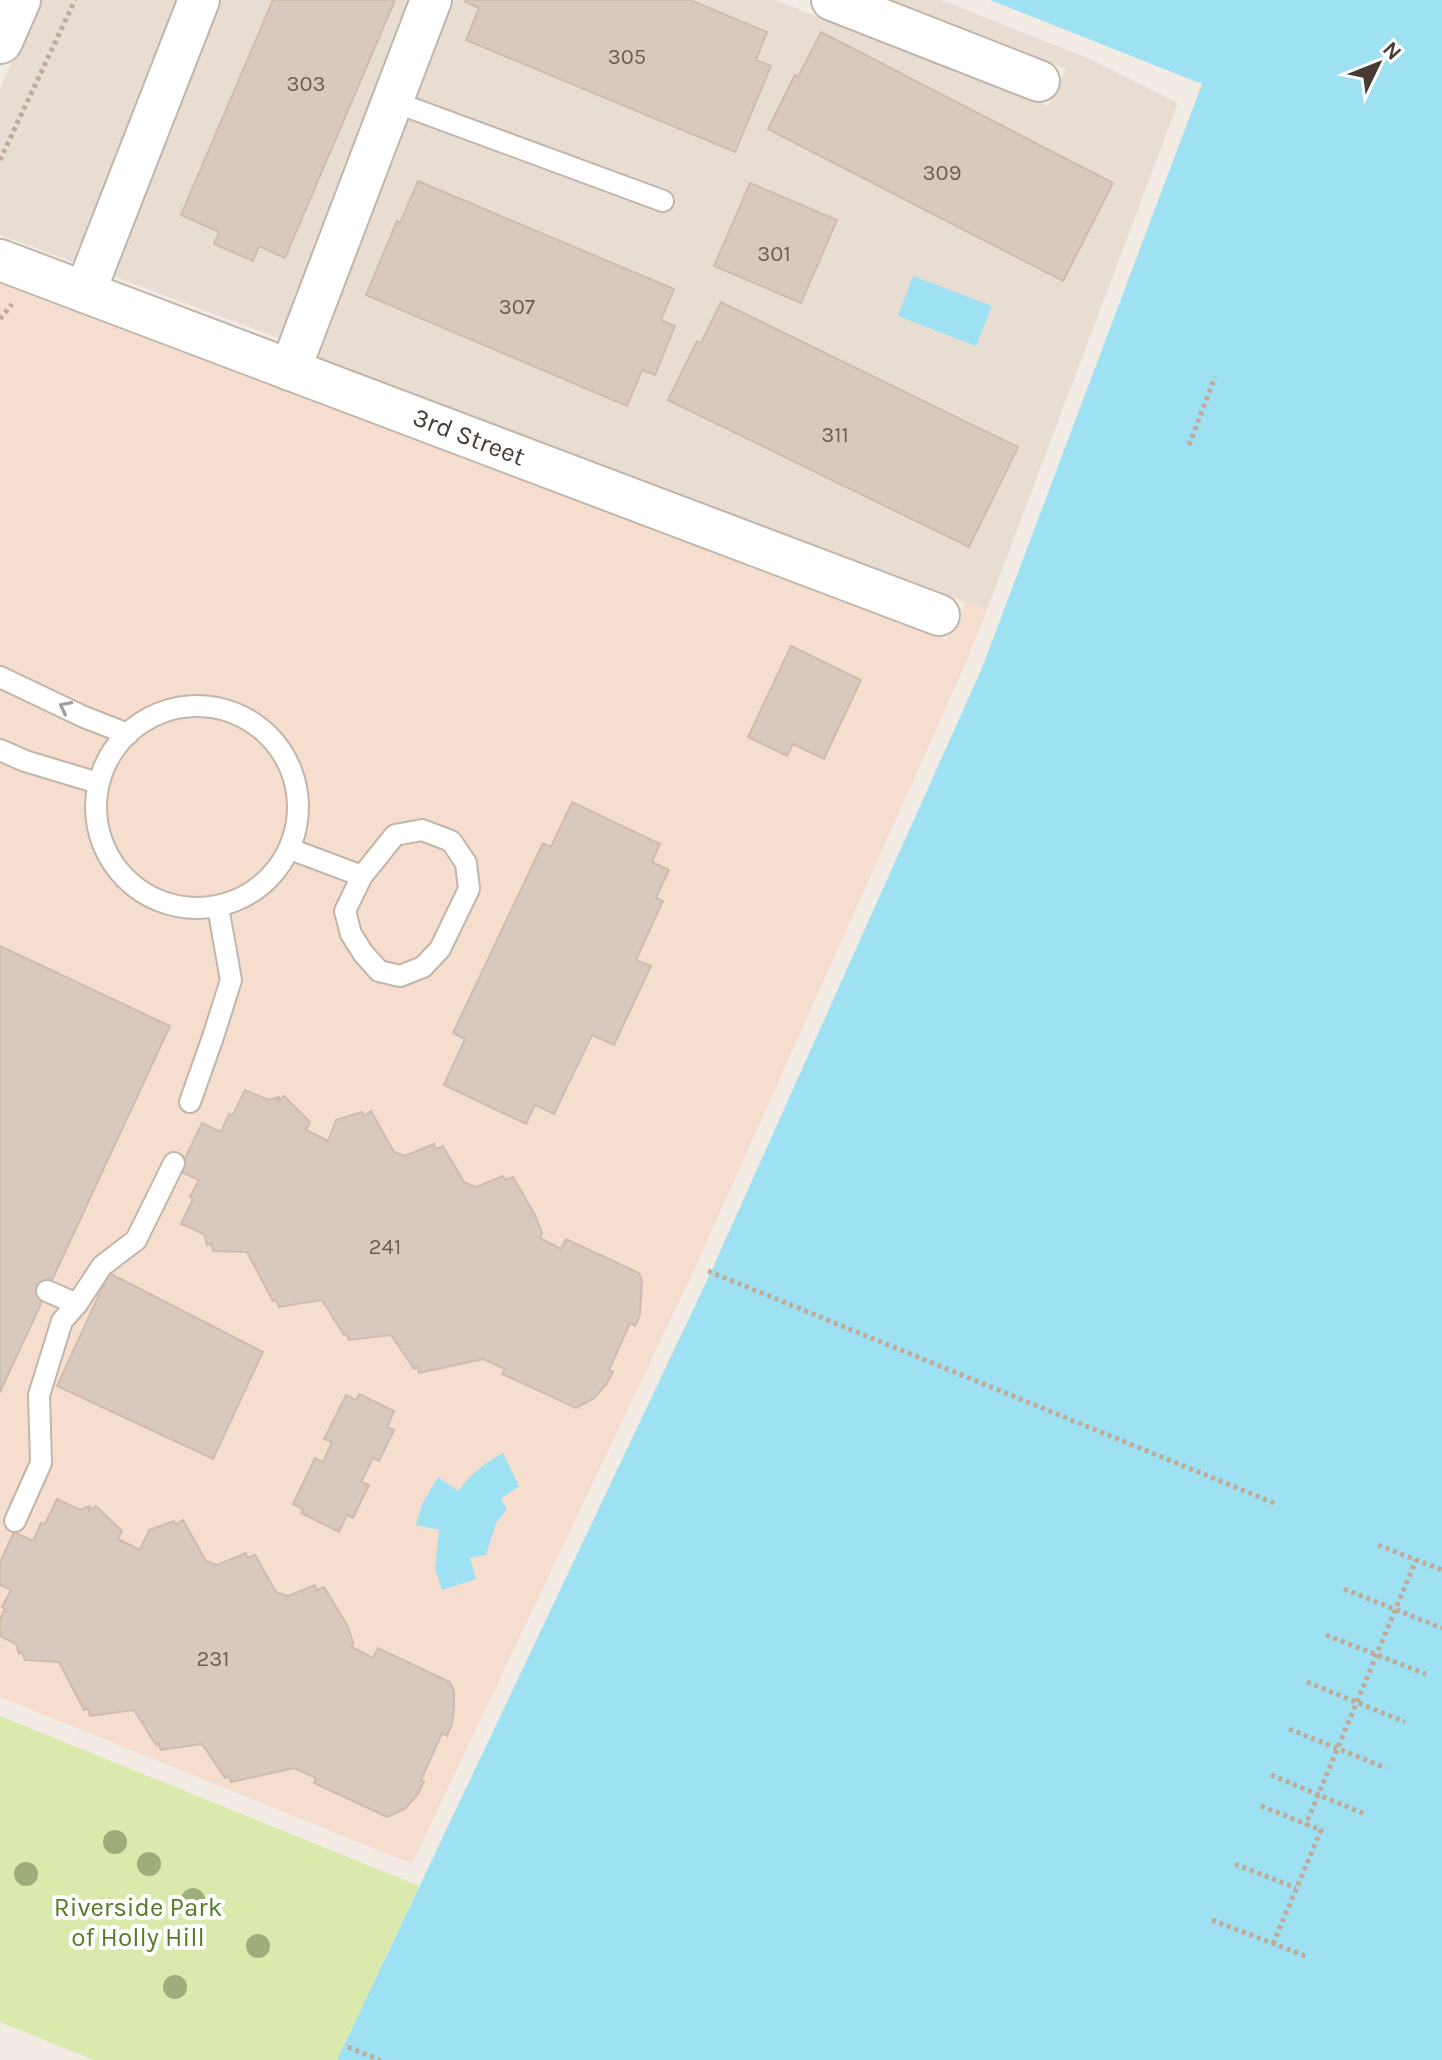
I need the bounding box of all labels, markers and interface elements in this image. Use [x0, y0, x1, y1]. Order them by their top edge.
north arrow [1338, 24, 1418, 104]
text: N [1377, 36, 1407, 66]
house number: 305 [608, 44, 646, 70]
house number: 303 [286, 71, 326, 97]
house number: 309 [923, 160, 961, 186]
house number: 301 [757, 241, 791, 267]
house number: 307 [499, 294, 535, 320]
street label: 3rd Street [409, 401, 530, 473]
house number: 311 [821, 422, 849, 448]
one-way arrow [58, 701, 73, 717]
house number: 241 [369, 1234, 401, 1260]
house number: 231 [196, 1646, 230, 1672]
park label: Riverside Park of Holly Hill [54, 1892, 222, 1953]

